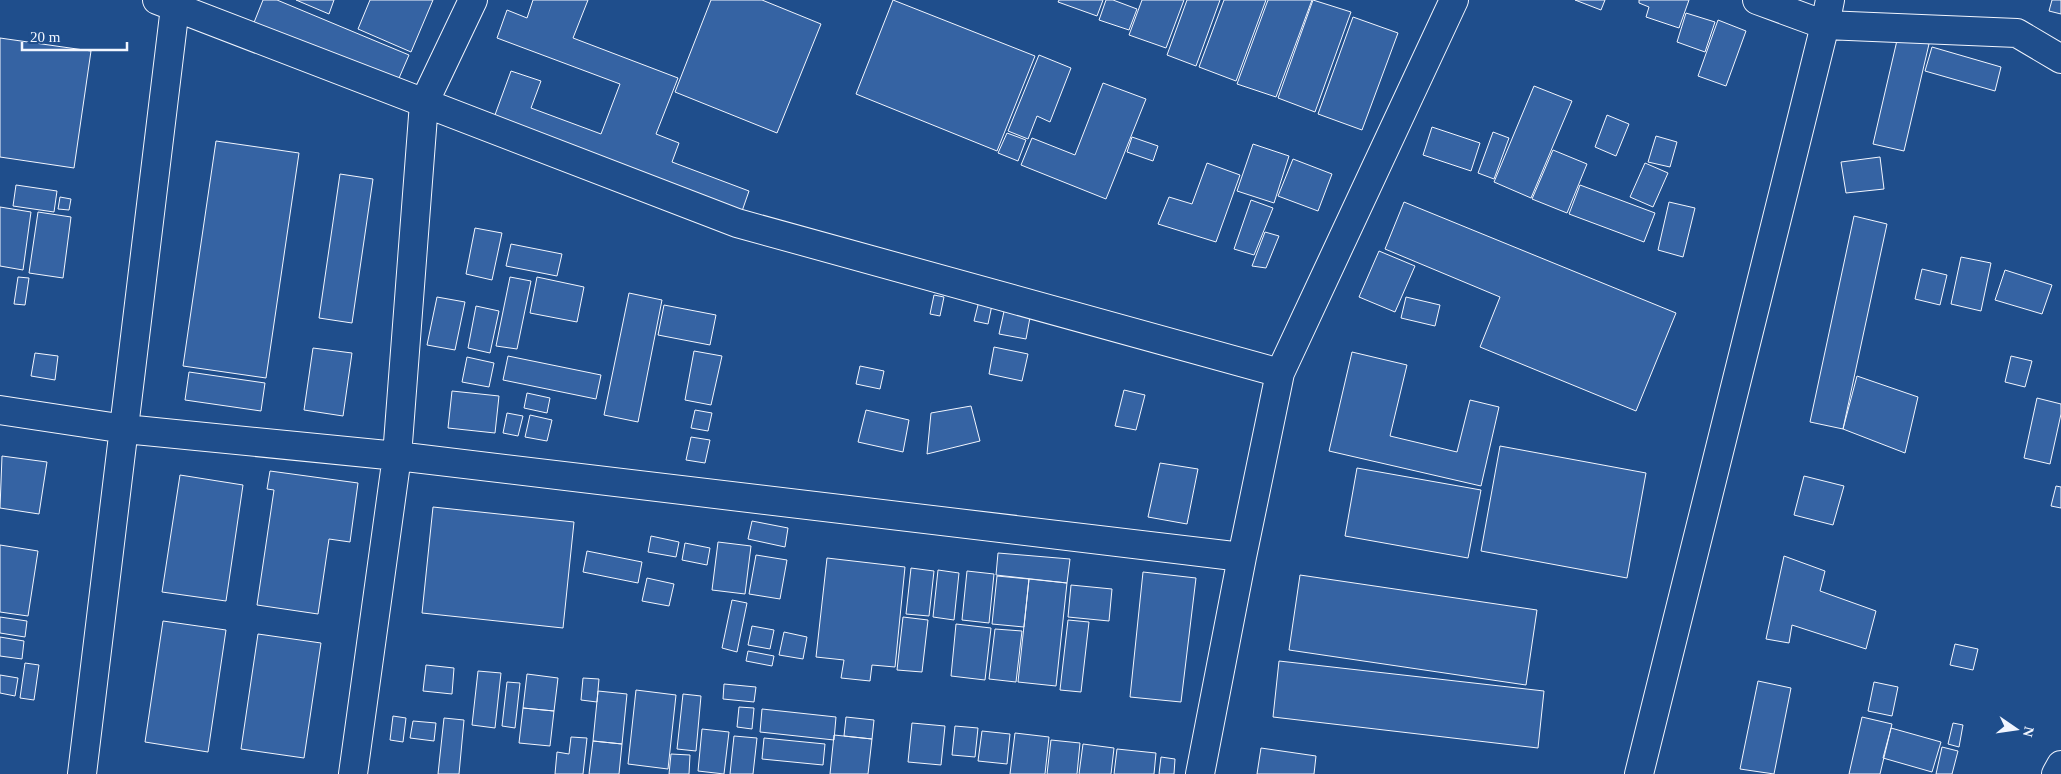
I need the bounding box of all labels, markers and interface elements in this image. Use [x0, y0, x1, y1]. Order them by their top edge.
scale bar [22, 20, 128, 52]
text: 20 m [30, 29, 61, 45]
north arrow [1991, 704, 2041, 754]
text: N [2020, 725, 2037, 738]

